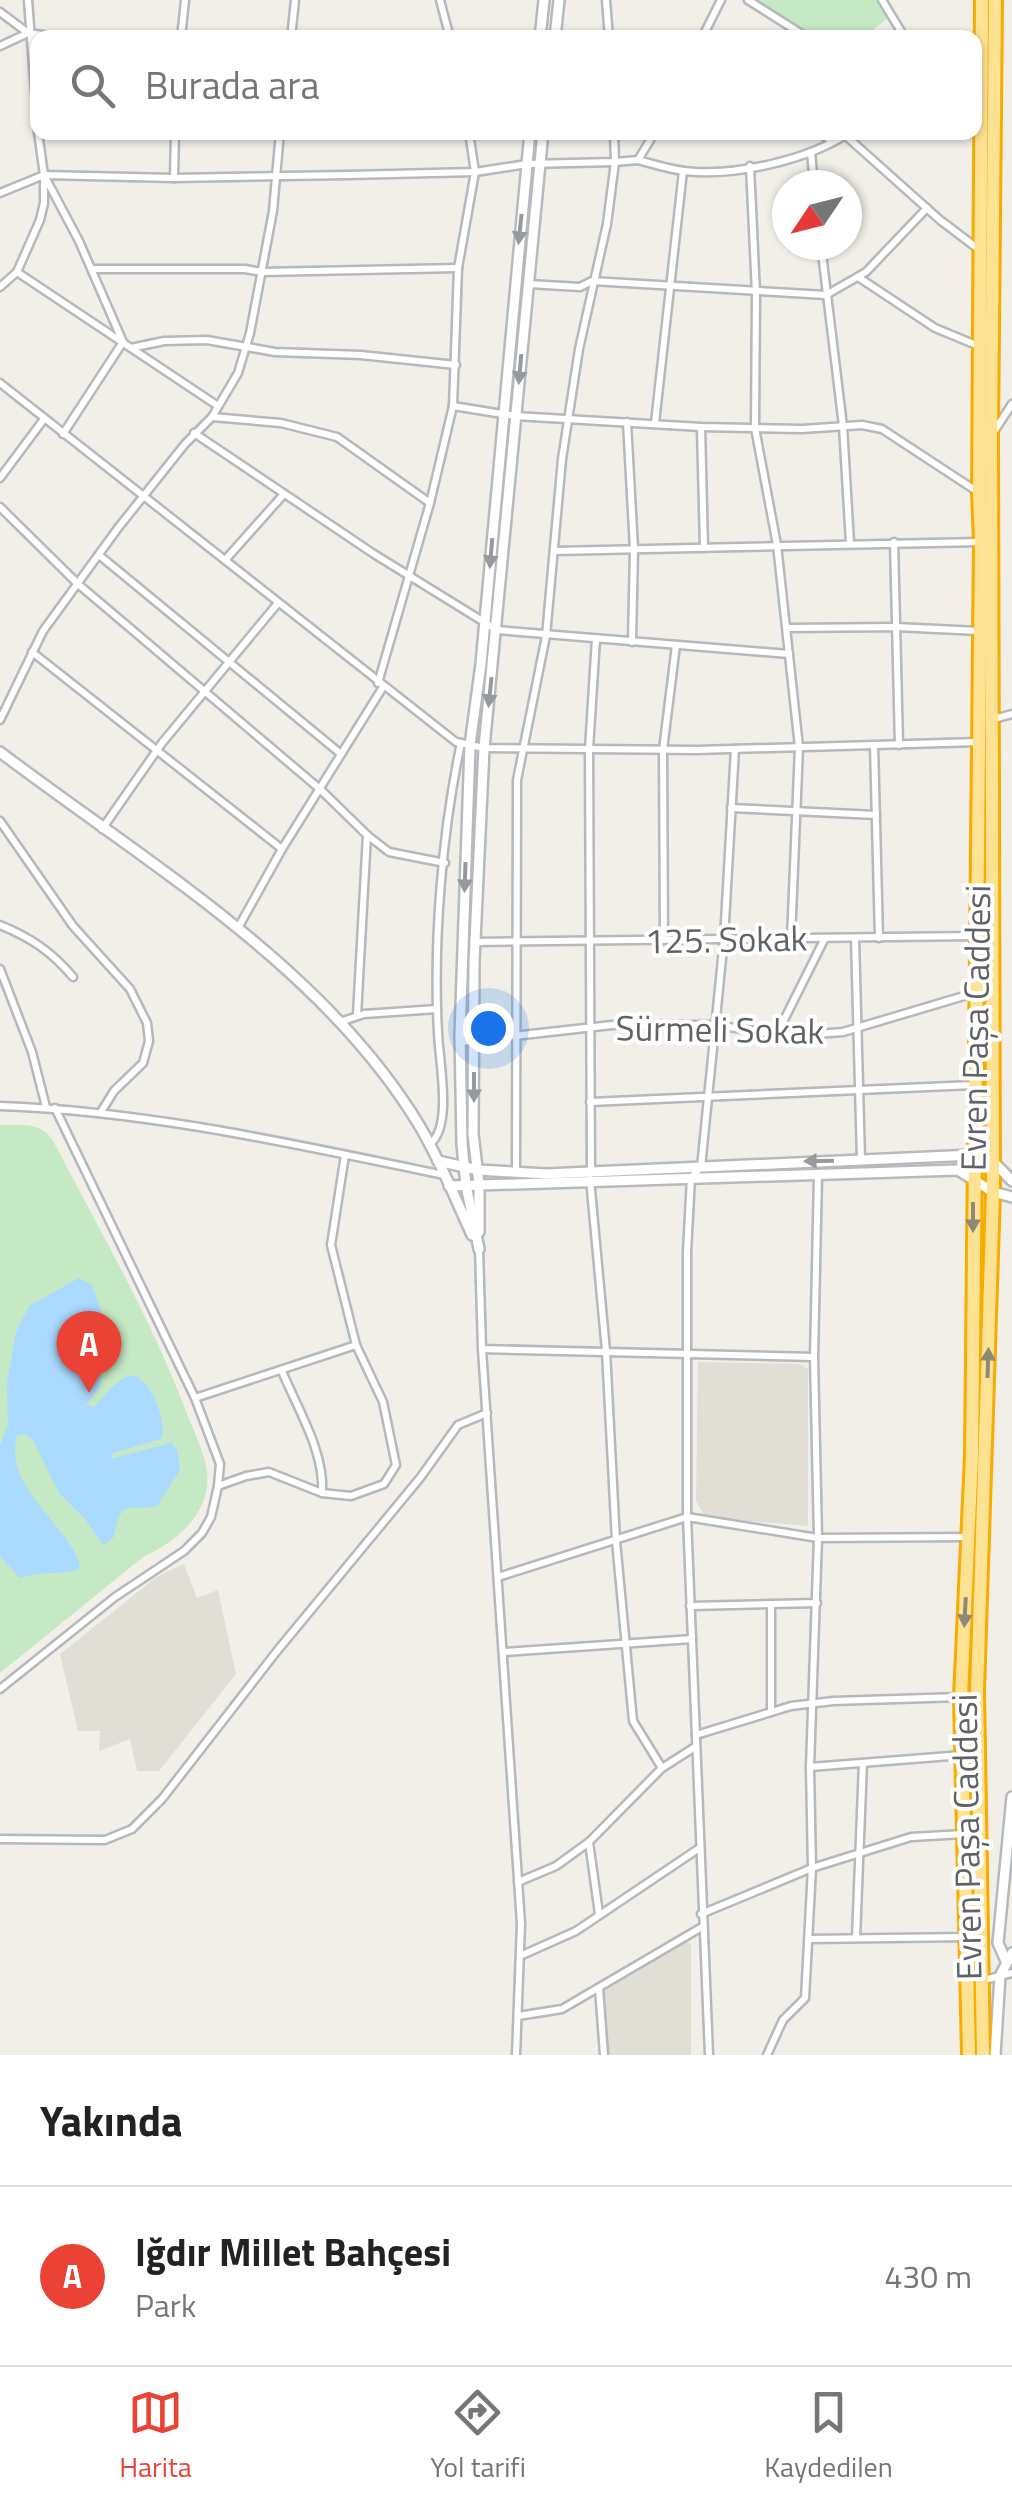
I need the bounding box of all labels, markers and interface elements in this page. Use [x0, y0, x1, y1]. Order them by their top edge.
search box [30, 30, 982, 140]
text: Burada ara [145, 56, 320, 114]
icon: search [65, 58, 120, 113]
north arrow [772, 170, 862, 260]
one-way arrow [512, 214, 528, 246]
one-way arrow [511, 353, 527, 385]
one-way arrow [483, 538, 499, 570]
one-way arrow [482, 677, 498, 709]
one-way arrow [456, 861, 472, 893]
street label: Evren Paşa Caddesi [946, 884, 1004, 1172]
street label: 125. Sokak [644, 911, 808, 967]
street label: Sürmeli Sokak [615, 1000, 825, 1058]
your location [463, 1003, 514, 1054]
one-way arrow [465, 1071, 481, 1103]
one-way arrow [803, 1153, 835, 1169]
one-way arrow [965, 1202, 981, 1234]
pin: A [56, 1310, 122, 1393]
one-way arrow [980, 1346, 996, 1378]
one-way arrow [957, 1597, 973, 1629]
street label: Evren Paşa Caddesi [937, 1693, 995, 1981]
text: Yakında [40, 2088, 182, 2152]
text: Iğdır Millet Bahçesi [135, 2223, 451, 2281]
text: A [63, 2252, 82, 2300]
text: 430 m [884, 2252, 972, 2300]
text: Park [135, 2281, 196, 2329]
tab: Harita [119, 2385, 192, 2488]
tab: Yol tarifi [430, 2385, 526, 2488]
tab: Kaydedilen [764, 2385, 893, 2488]

